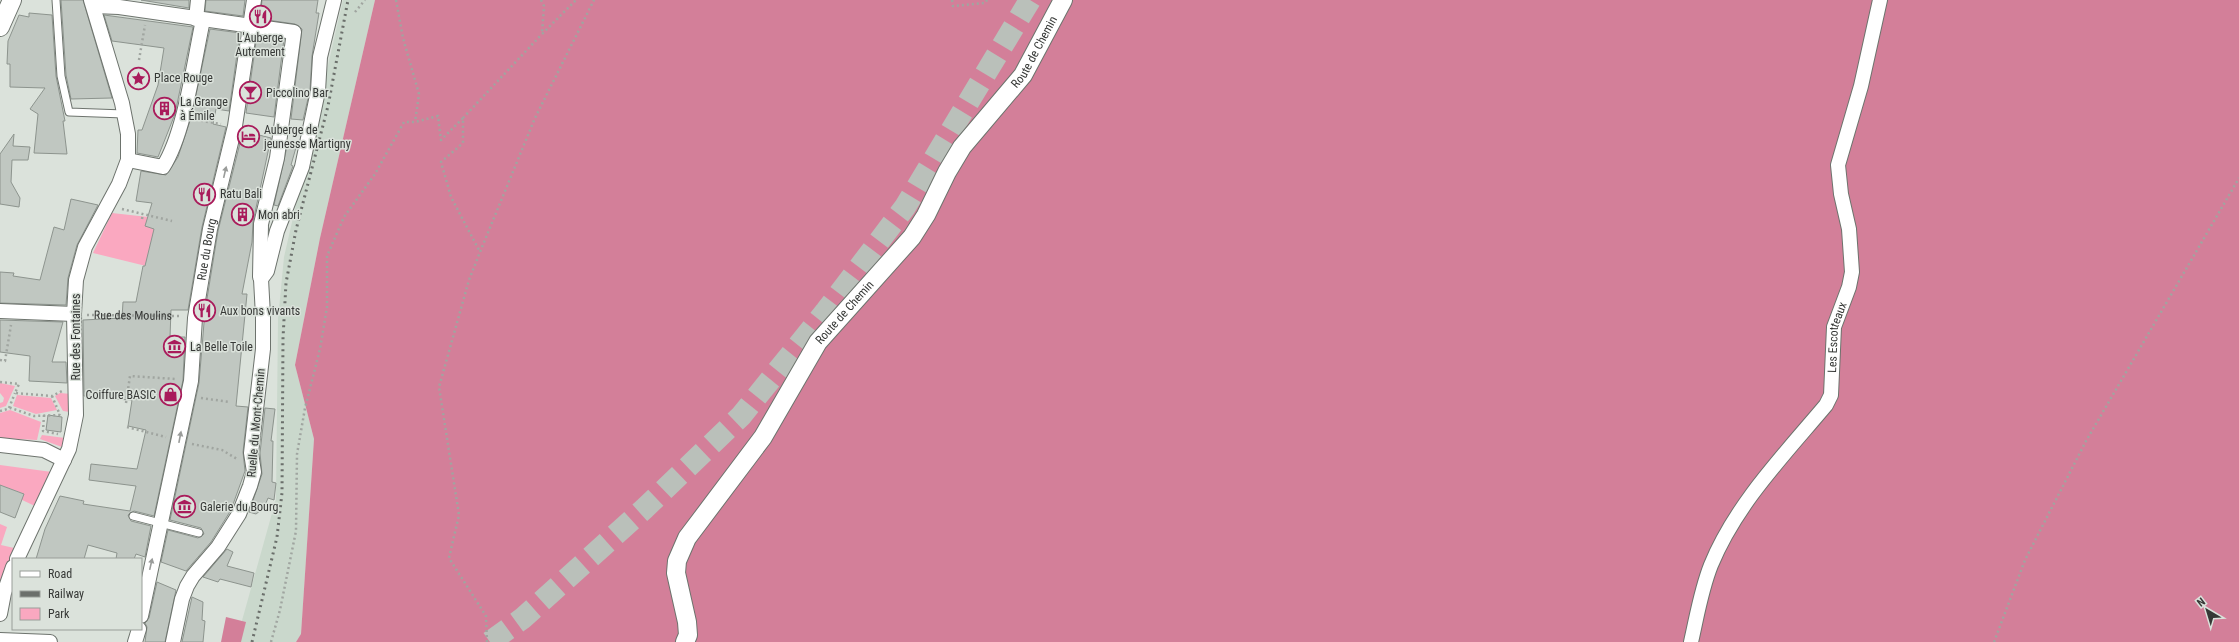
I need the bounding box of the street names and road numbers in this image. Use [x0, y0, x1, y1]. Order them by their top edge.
street label: Route de Chemin [1008, 14, 1060, 91]
street label: Rue du Bourg [194, 217, 219, 282]
street label: Route de Chemin [813, 278, 877, 347]
street label: Rue des Fontaines [69, 294, 83, 380]
street label: Les Escotteaux [1825, 300, 1850, 373]
street label: Rue des Moulins [94, 308, 172, 323]
street label: Ruelle du Mont-Chemin [244, 368, 268, 478]

